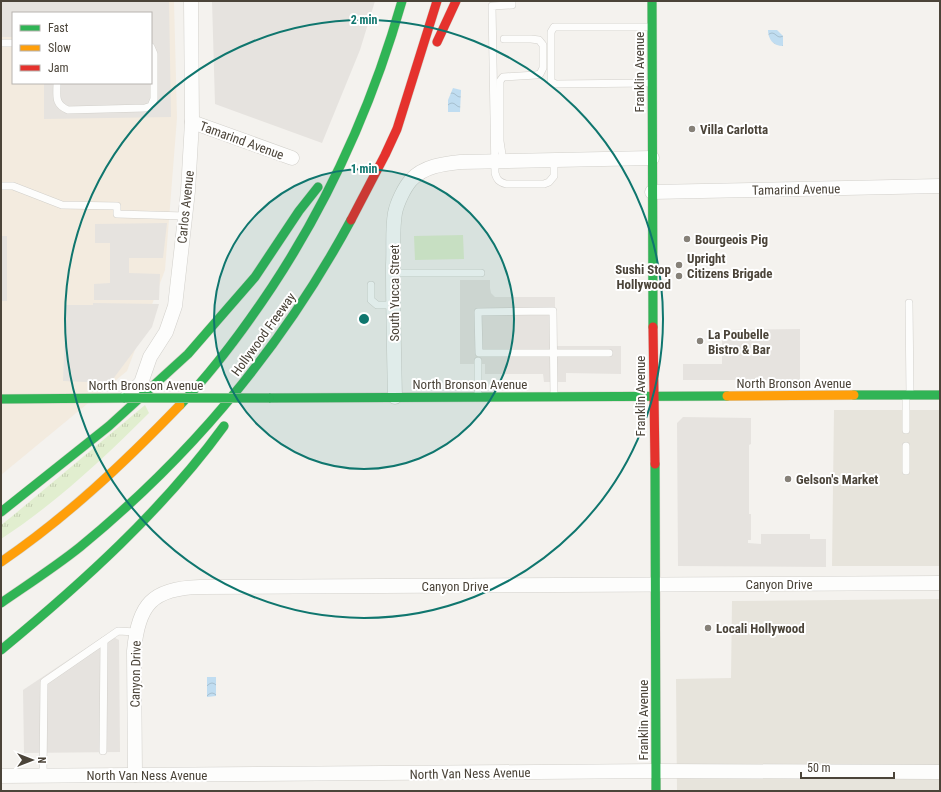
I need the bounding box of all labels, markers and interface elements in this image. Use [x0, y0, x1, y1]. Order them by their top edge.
legend [12, 12, 152, 84]
text: 2 min [351, 13, 377, 27]
text: Fast [48, 21, 69, 35]
street label: Franklin Avenue [632, 32, 647, 112]
text: Slow [48, 41, 71, 55]
text: Jam [48, 61, 69, 75]
street label: Tamarind Avenue [198, 118, 286, 163]
place label: Villa Carlotta [700, 122, 768, 137]
marker: Villa Carlotta [687, 124, 697, 134]
text: 1 min [351, 162, 377, 176]
street label: Carlos Avenue [174, 170, 197, 244]
street label: Tamarind Avenue [752, 181, 840, 198]
place label: Bourgeois Pig [695, 232, 768, 247]
marker: Bourgeois Pig [682, 234, 692, 244]
street label: South Yucca Street [387, 244, 402, 342]
place label: Upright Citizens Brigade [687, 251, 772, 281]
marker: Upright Citizens Brigade [674, 260, 684, 270]
place label: Sushi Stop Hollywood [615, 262, 671, 292]
marker: Sushi Stop Hollywood [674, 271, 684, 281]
street label: Hollywood Freeway [228, 289, 299, 379]
centre of rings [357, 312, 371, 326]
place label: La Poubelle Bistro & Bar [708, 327, 771, 357]
marker: La Poubelle Bistro & Bar [695, 336, 705, 346]
street label: Franklin Avenue [633, 356, 648, 436]
street label: North Bronson Avenue [737, 376, 851, 391]
street label: North Bronson Avenue [413, 377, 527, 392]
street label: North Bronson Avenue [89, 378, 203, 393]
place label: Gelson's Market [796, 472, 878, 487]
marker: Gelson's Market [783, 474, 793, 484]
street label: Canyon Drive [746, 577, 812, 592]
street label: Canyon Drive [422, 579, 488, 594]
place label: Locali Hollywood [716, 621, 805, 636]
marker: Locali Hollywood [703, 623, 713, 633]
street label: Canyon Drive [127, 640, 144, 708]
street label: Franklin Avenue [636, 680, 651, 760]
north arrow [12, 740, 52, 780]
scale bar [801, 754, 894, 780]
text: N [35, 757, 48, 764]
text: 50 m [807, 761, 831, 775]
street label: North Van Ness Avenue [409, 765, 531, 782]
street label: North Van Ness Avenue [87, 768, 207, 783]

